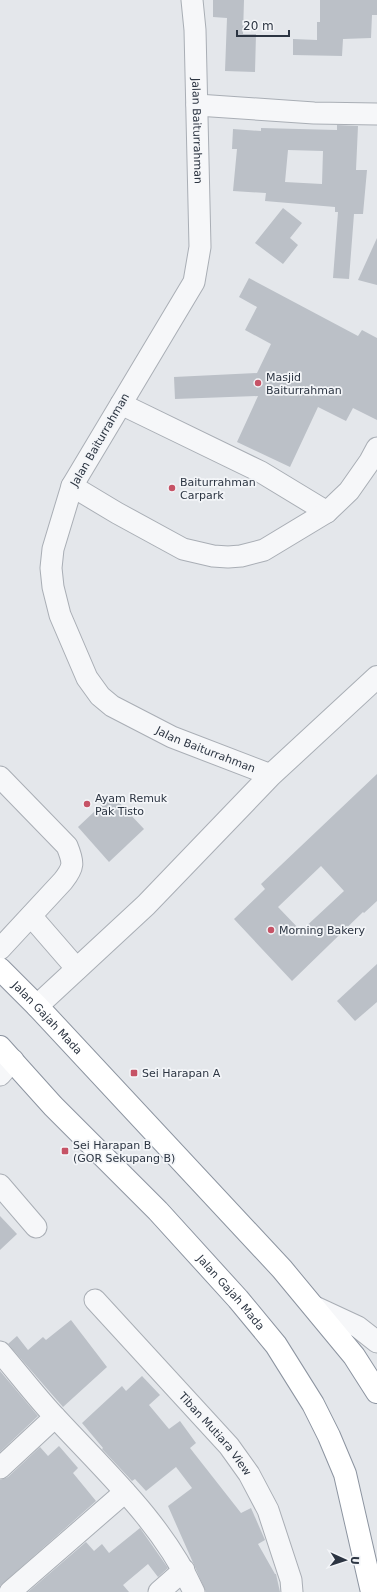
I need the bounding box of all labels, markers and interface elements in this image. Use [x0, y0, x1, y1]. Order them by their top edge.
scale bar [237, 12, 289, 38]
text: 20 m [243, 19, 274, 33]
street label: Jalan Baiturrahman [190, 77, 205, 184]
place label: Masjid Baiturrahman [266, 371, 342, 397]
marker: Masjid Baiturrahman [253, 378, 263, 388]
street label: Jalan Baiturrahman [67, 391, 132, 490]
place label: Baiturrahman Carpark [180, 476, 256, 502]
marker: Baiturrahman Carpark [167, 483, 177, 493]
street label: Jalan Baiturrahman [153, 723, 257, 775]
place label: Ayam Remuk Pak Tisto [95, 792, 168, 818]
marker: Ayam Remuk Pak Tisto [82, 799, 92, 809]
place label: Morning Bakery [279, 924, 366, 937]
marker: Morning Bakery [266, 925, 276, 935]
street label: Jalan Gajah Mada [9, 978, 85, 1057]
place label: Sei Harapan A [142, 1067, 221, 1080]
marker: Sei Harapan A [129, 1068, 139, 1078]
place label: Sei Harapan B (GOR Sekupang B) [73, 1139, 175, 1165]
marker: Sei Harapan B (GOR Sekupang B) [60, 1146, 70, 1156]
street label: Jalan Gajah Mada [194, 1251, 267, 1333]
street label: Tiban Mutiara View [176, 1389, 254, 1478]
north arrow [325, 1540, 365, 1580]
text: U [348, 1556, 361, 1565]

